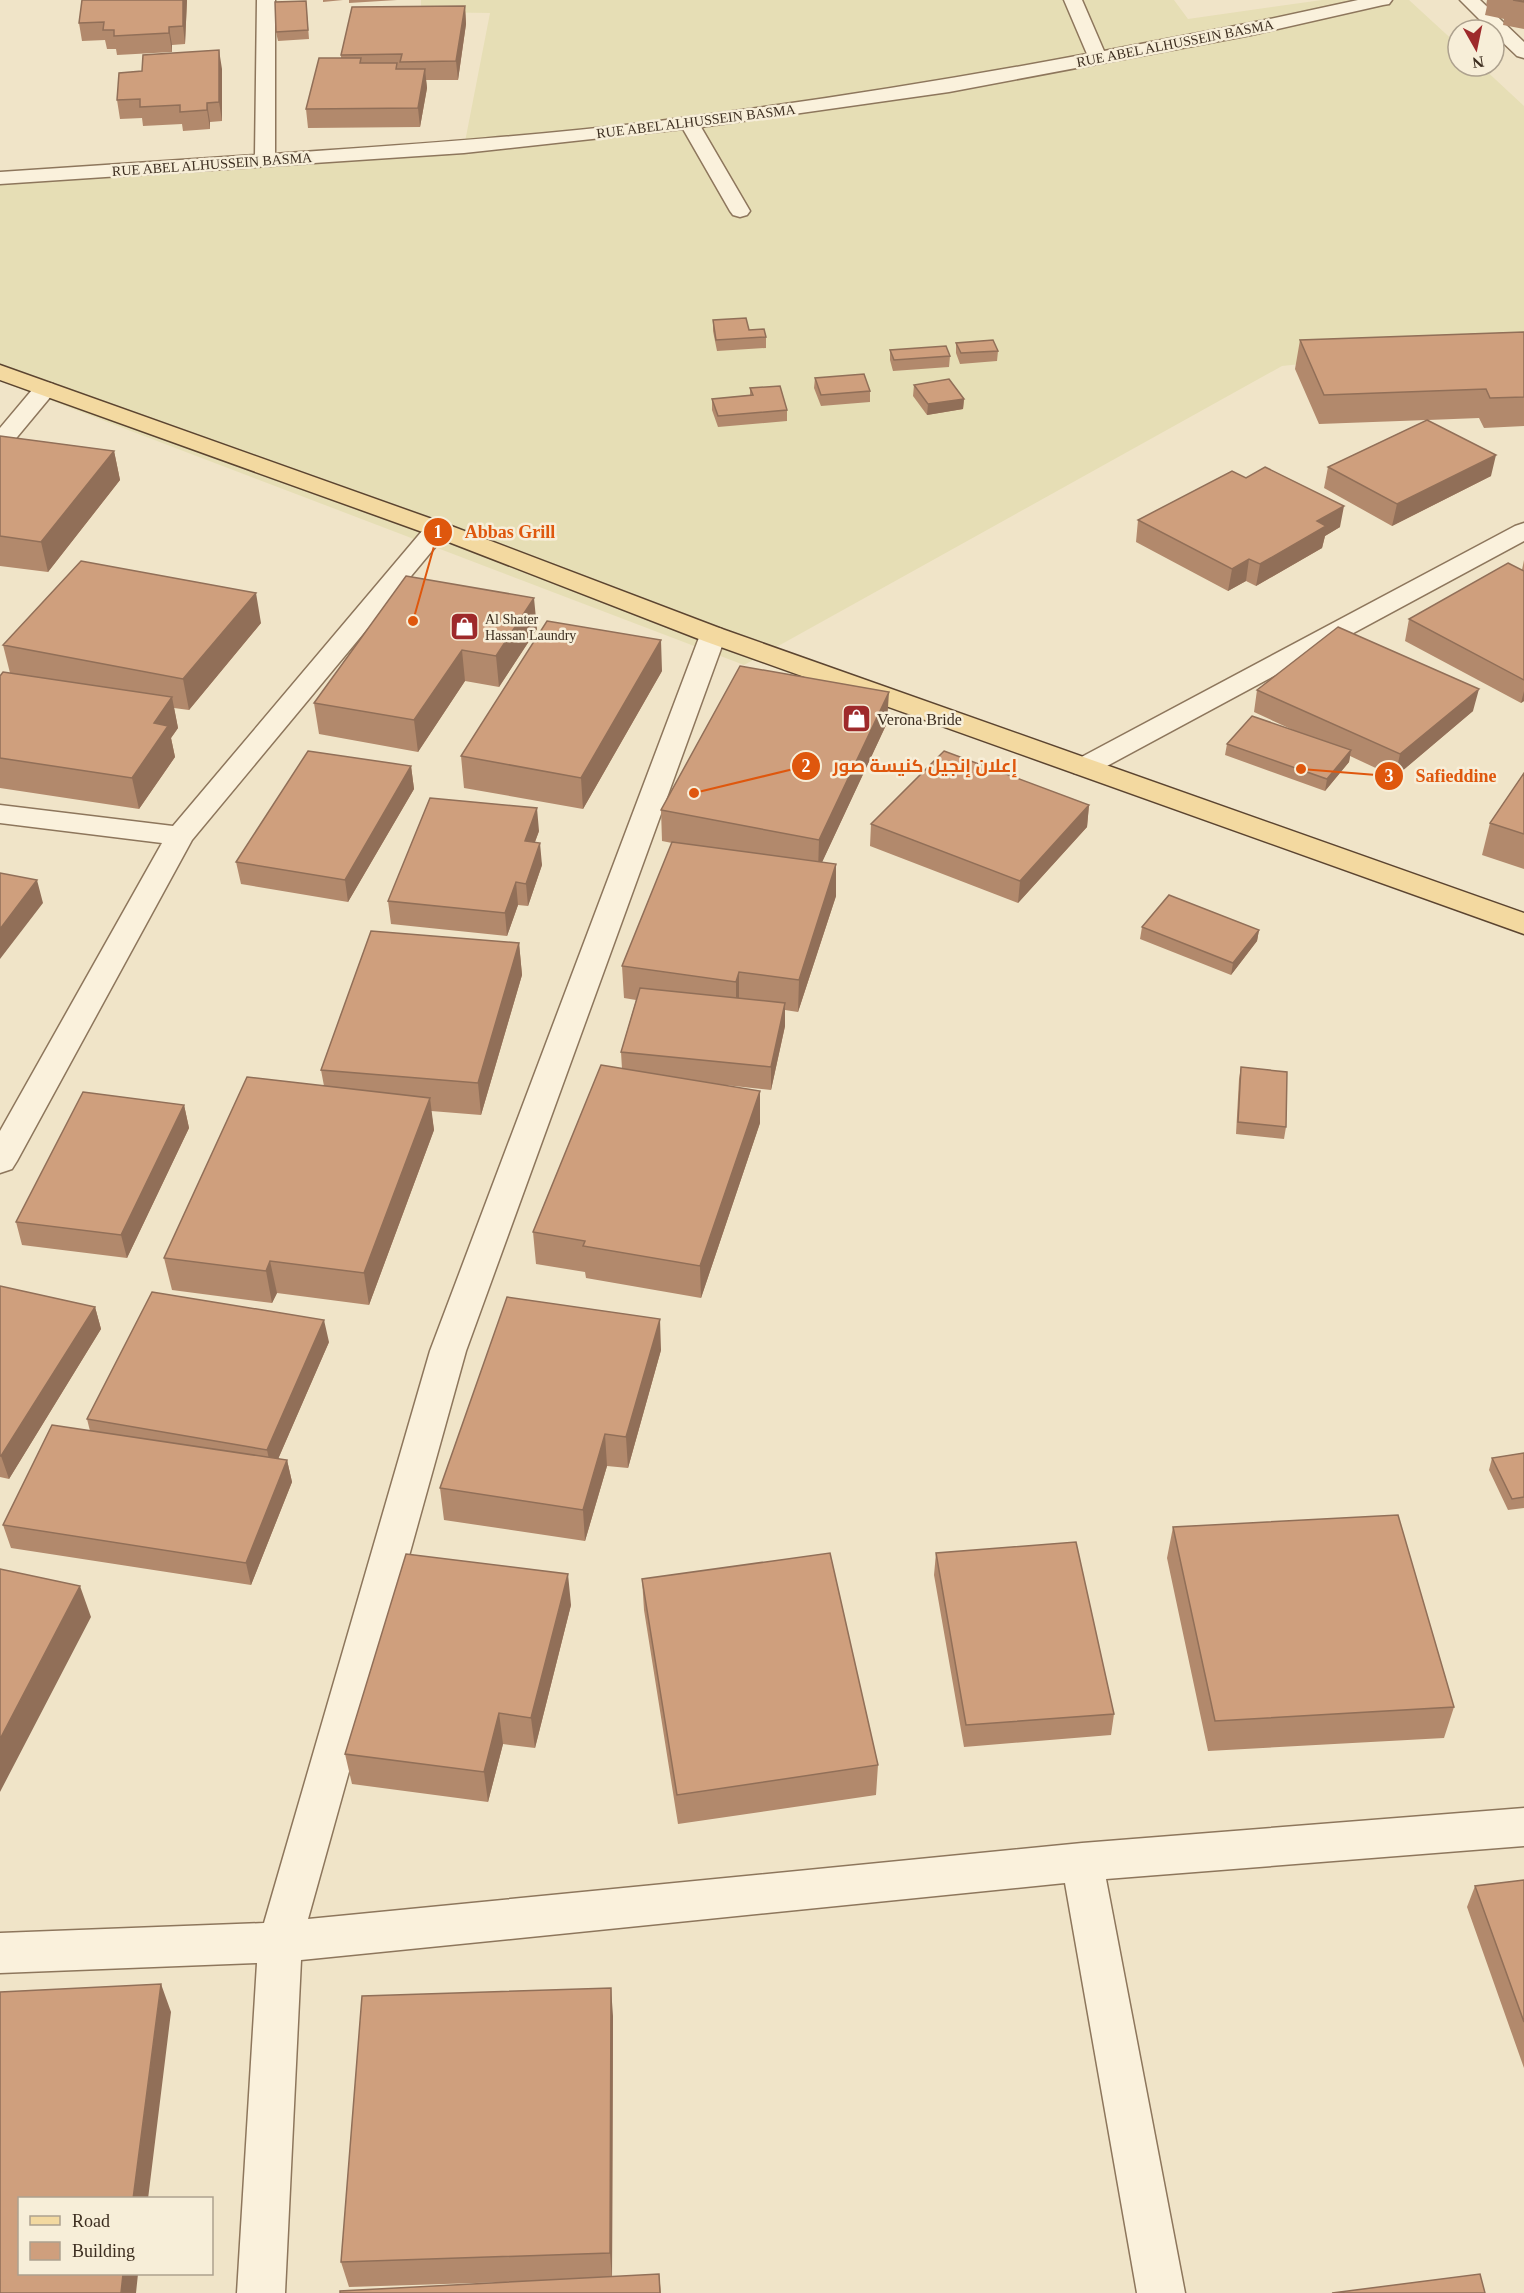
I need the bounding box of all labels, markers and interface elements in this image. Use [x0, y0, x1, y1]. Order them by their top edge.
street label: RUE ABEL ALHUSSEIN BASMA [1075, 17, 1276, 70]
north arrow [1446, 18, 1506, 78]
text: N [1471, 53, 1485, 72]
street label: RUE ABEL ALHUSSEIN BASMA [596, 102, 797, 141]
street label: RUE ABEL ALHUSSEIN BASMA [111, 150, 313, 179]
callout: Abbas Grill [423, 514, 567, 550]
text: 1 [434, 522, 443, 542]
text: Abbas Grill [465, 522, 555, 542]
shop icon: Al Shater Hassan Laundry [448, 611, 480, 643]
place label: Al Shater Hassan Laundry [485, 612, 576, 643]
shop icon: Verona Bride [840, 703, 872, 735]
place label: Verona Bride [877, 711, 962, 728]
callout: إعلان إنجيل كنيسة صور [791, 748, 1030, 784]
text: 2 [802, 756, 811, 776]
text: إعلان إنجيل كنيسة صور [832, 756, 1017, 778]
callout: Safieddine [1374, 758, 1509, 794]
text: 3 [1385, 766, 1394, 786]
text: Safieddine [1415, 766, 1497, 786]
legend [18, 2197, 213, 2275]
text: Road [72, 2211, 110, 2231]
text: Building [72, 2241, 135, 2261]

